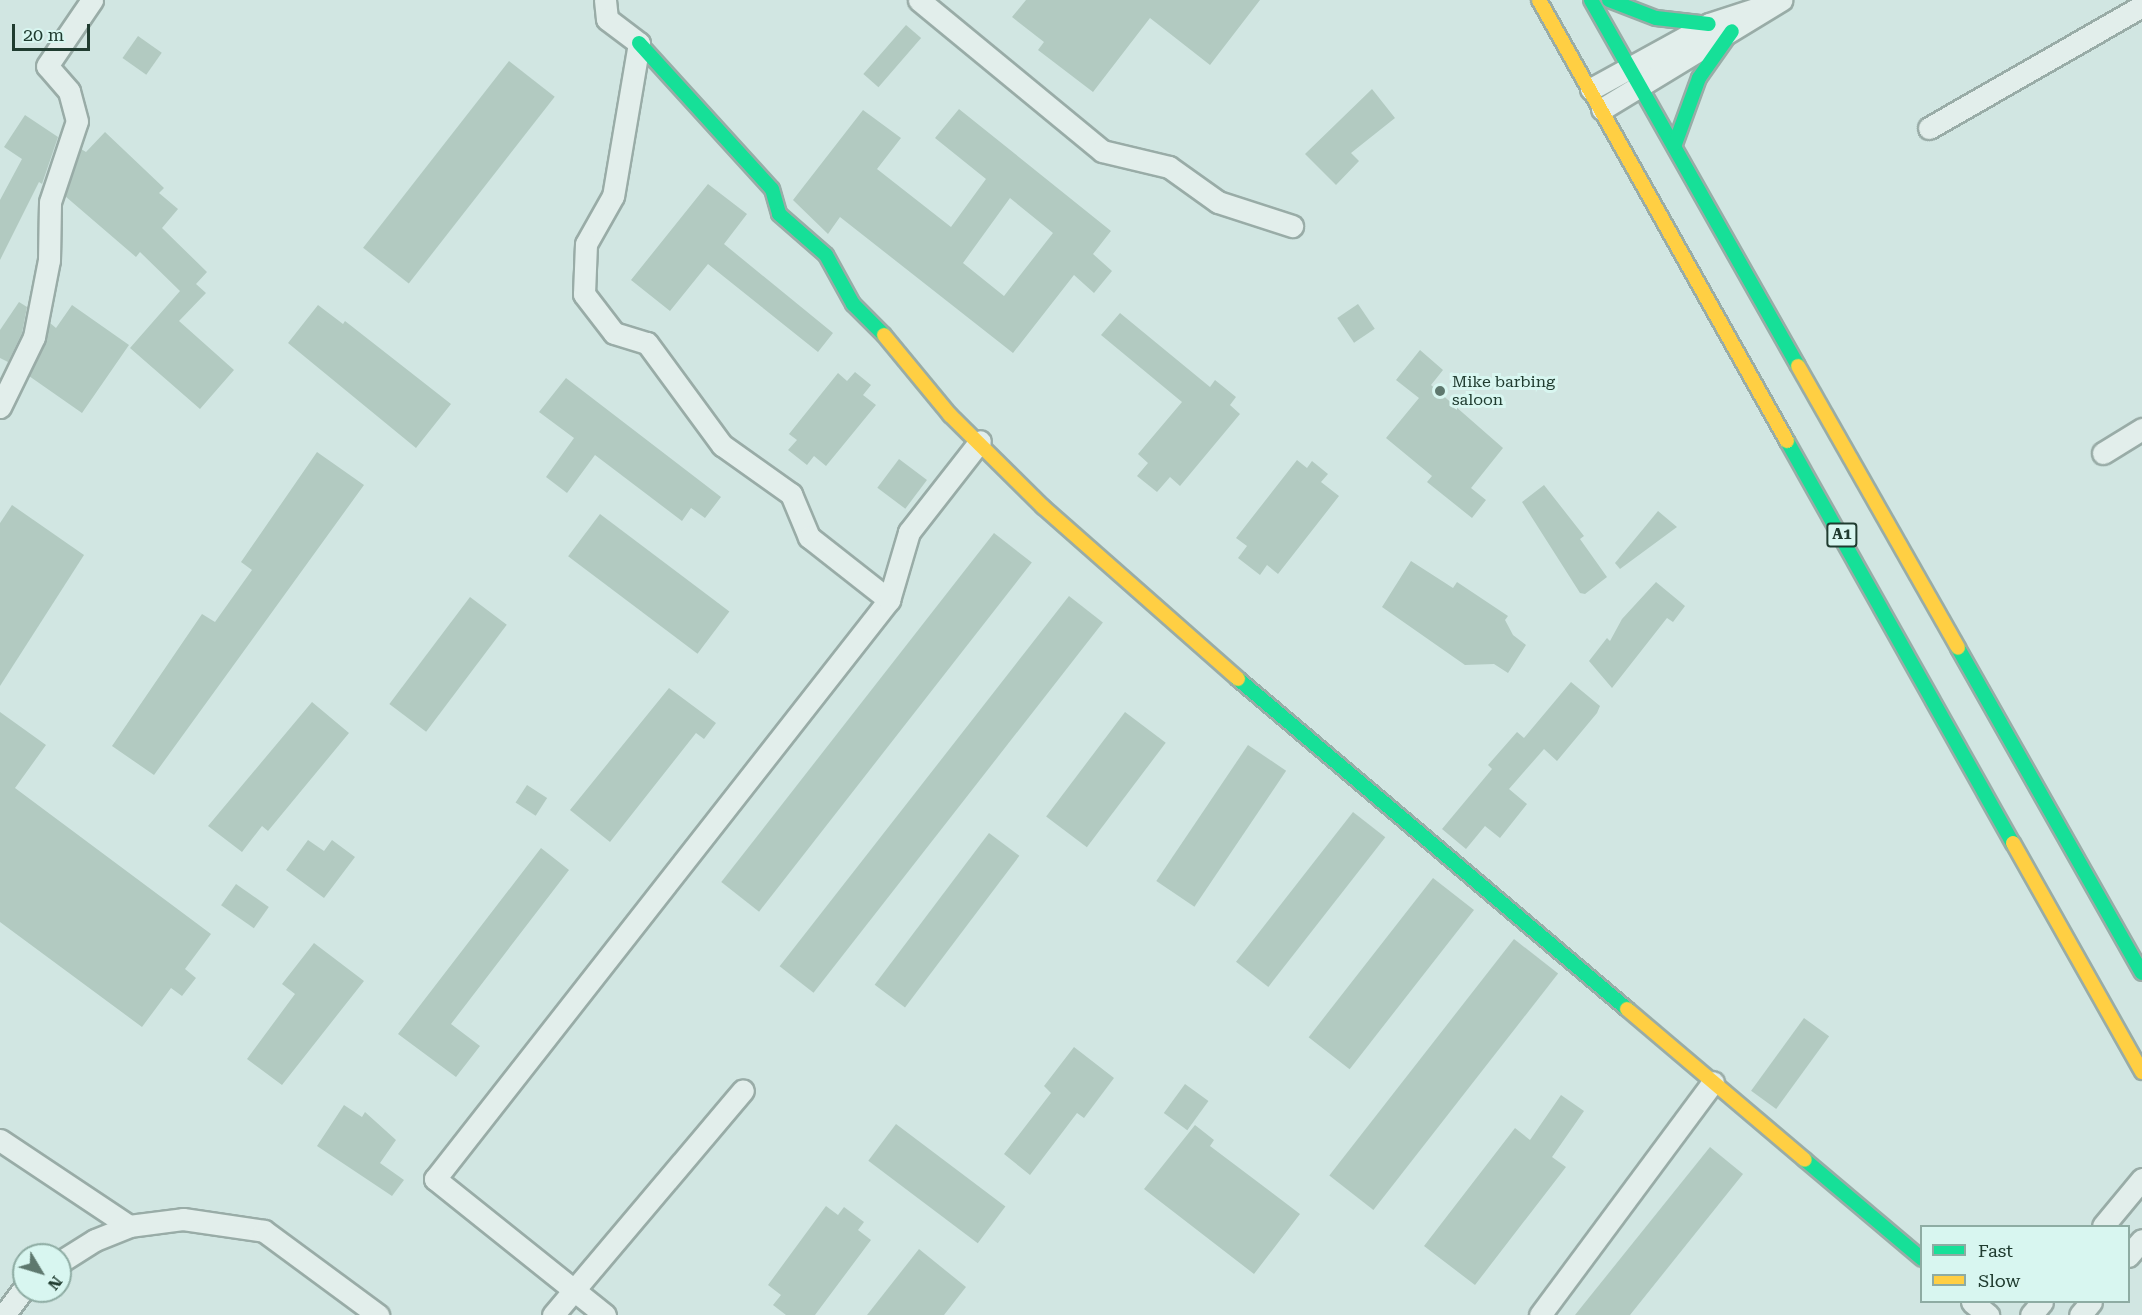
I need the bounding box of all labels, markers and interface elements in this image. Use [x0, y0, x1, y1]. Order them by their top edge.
scale bar [15, 12, 93, 50]
text: 20 m [23, 24, 64, 45]
place label: Mike barbing saloon [1452, 372, 1555, 410]
marker: Mike barbing saloon [1433, 384, 1447, 398]
road number: A1 [1826, 523, 1858, 547]
legend [1920, 1225, 2130, 1303]
text: Fast [1978, 1240, 2013, 1261]
north arrow [12, 1243, 72, 1303]
text: Slow [1978, 1270, 2020, 1291]
text: N [44, 1272, 66, 1294]

